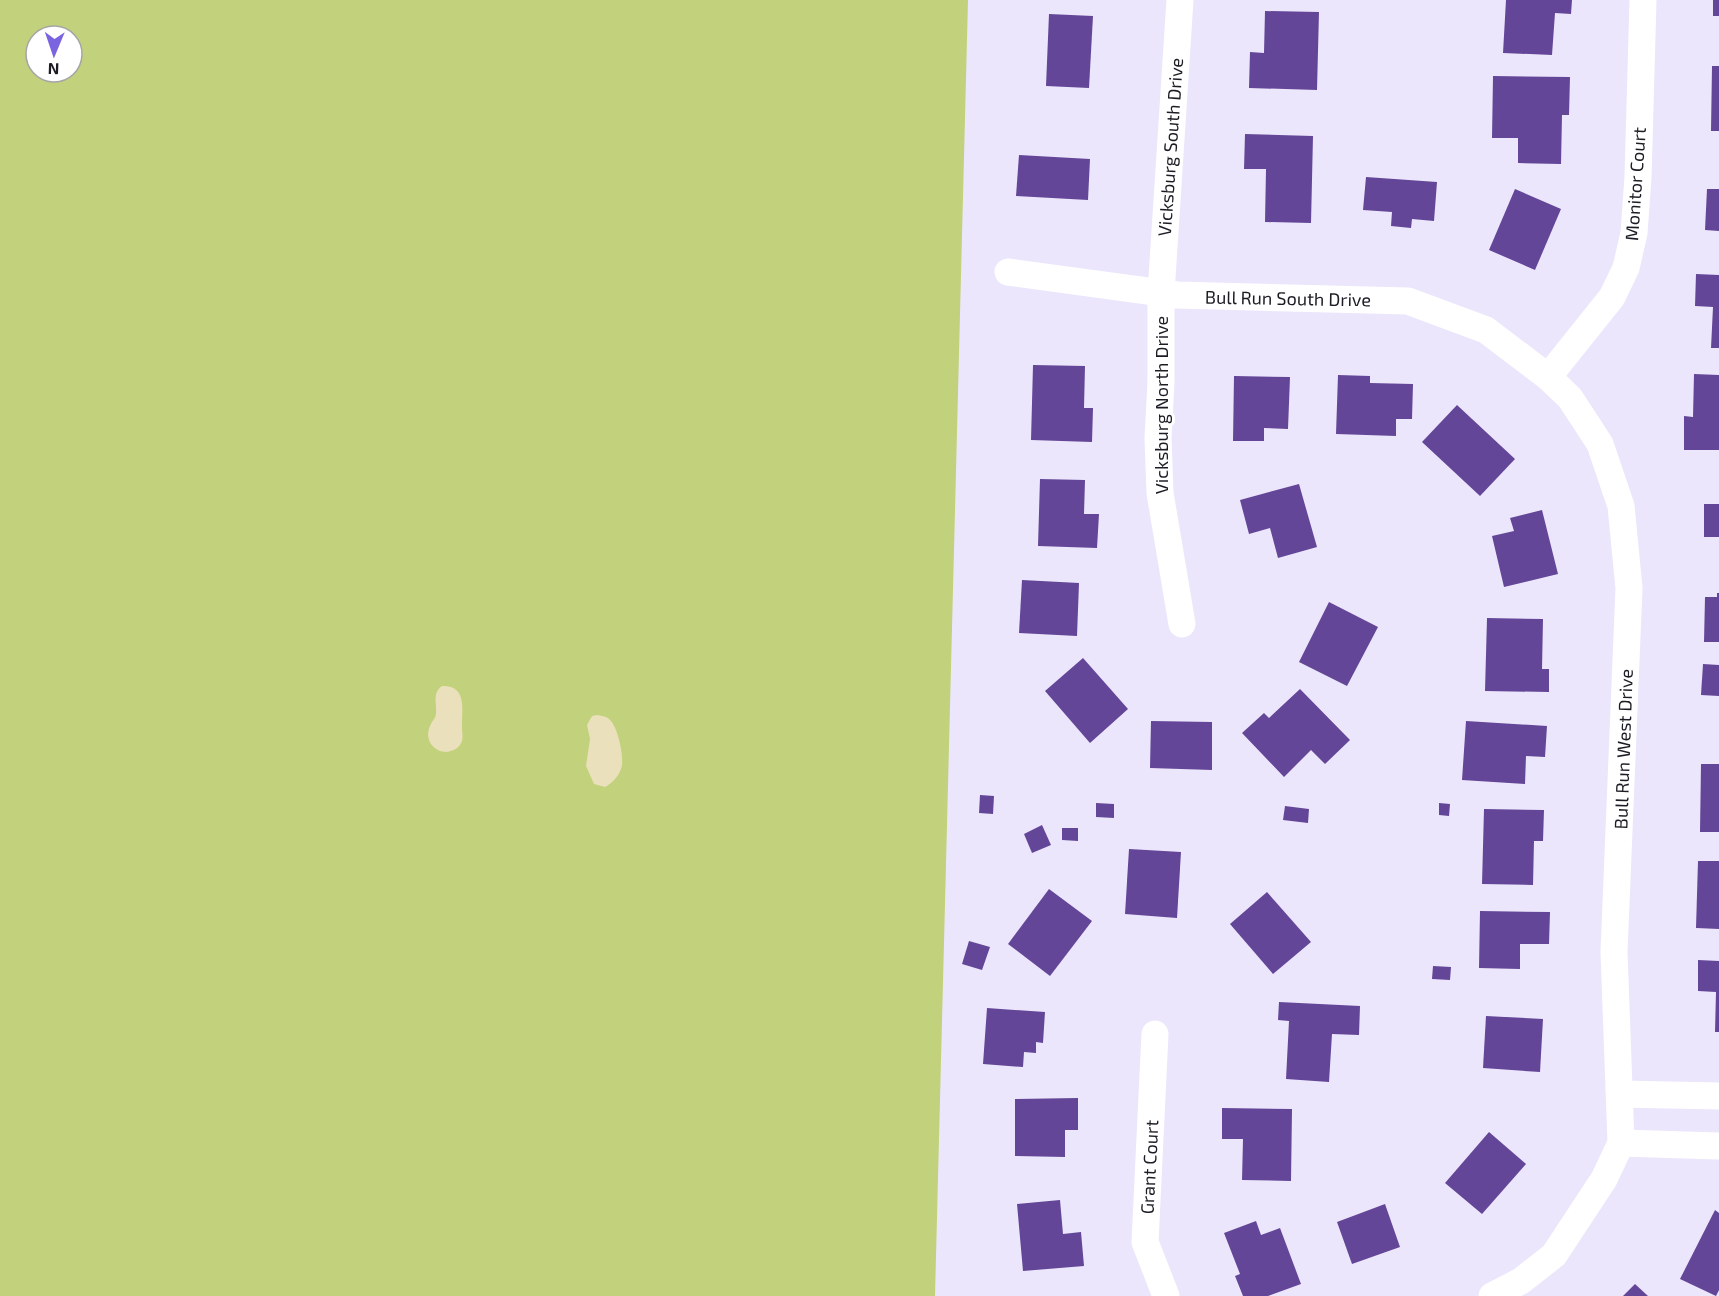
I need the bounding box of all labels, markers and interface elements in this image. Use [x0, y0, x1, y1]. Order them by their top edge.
north arrow [24, 24, 84, 84]
street label: Vicksburg South Drive [1153, 57, 1187, 237]
text: N [47, 60, 60, 79]
street label: Monitor Court [1620, 126, 1650, 241]
street label: Bull Run South Drive [1205, 286, 1371, 310]
street label: Vicksburg North Drive [1150, 316, 1172, 494]
street label: Bull Run West Drive [1609, 668, 1637, 830]
street label: Grant Court [1136, 1119, 1162, 1215]

